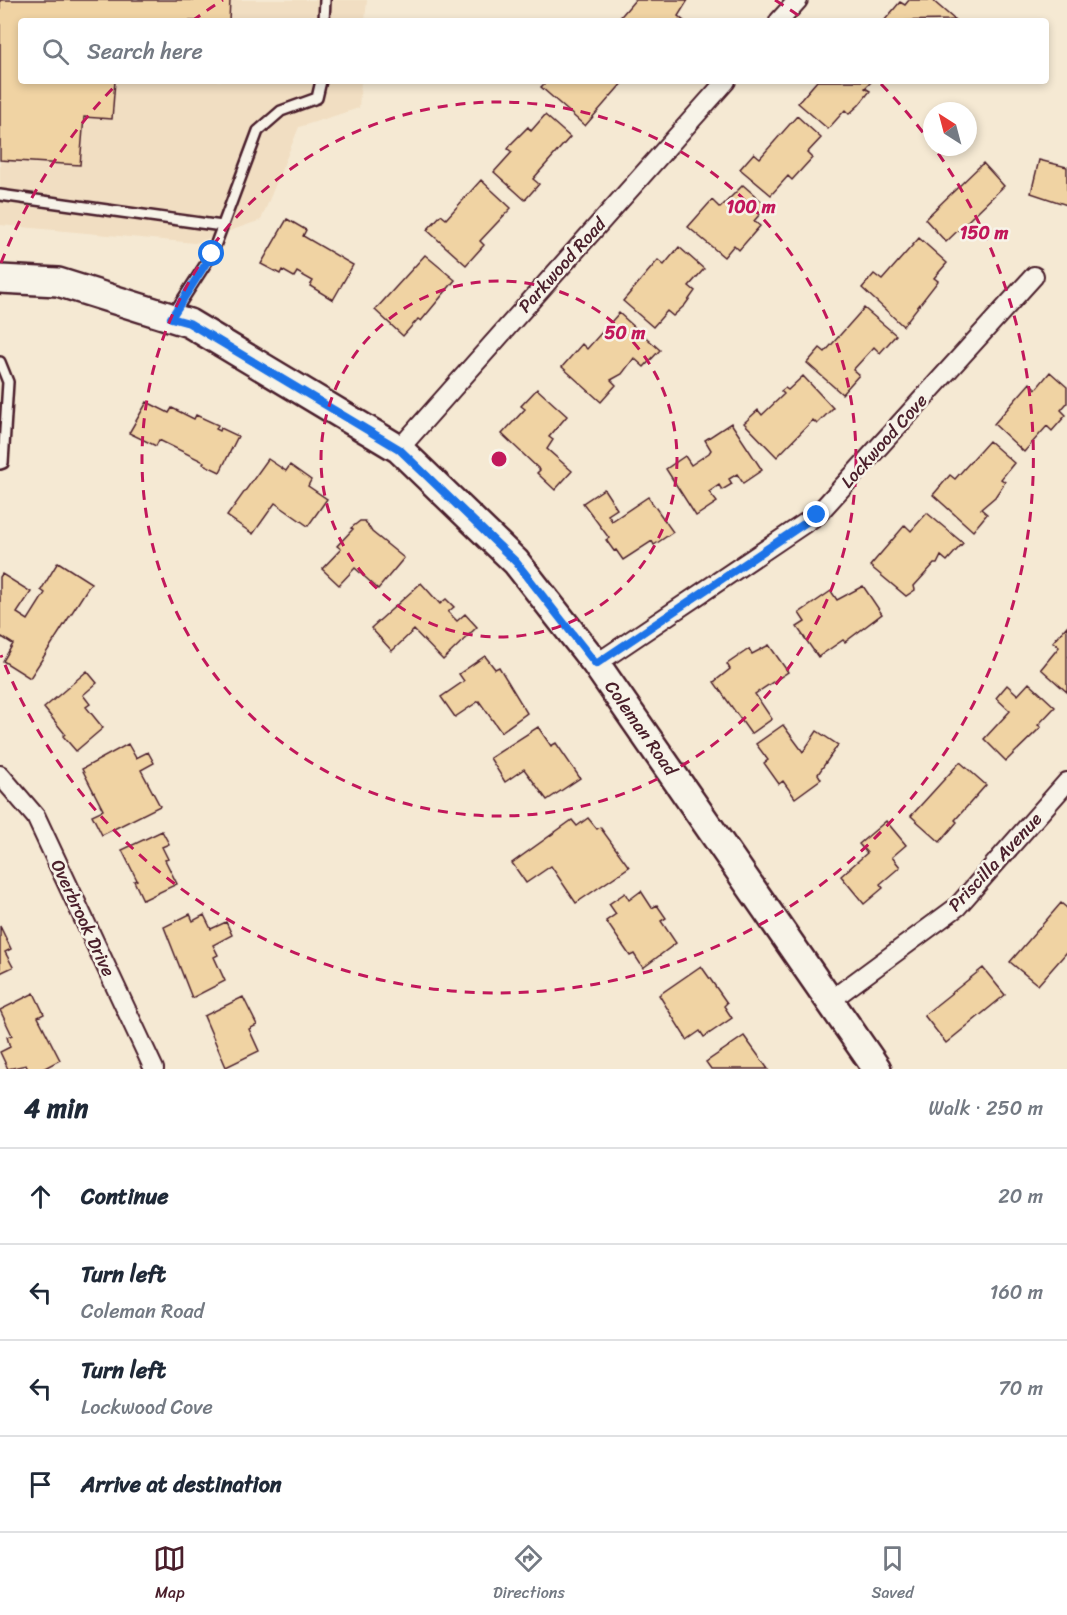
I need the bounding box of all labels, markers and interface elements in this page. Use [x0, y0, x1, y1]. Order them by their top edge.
search box [18, 18, 1049, 84]
text: Search here [87, 32, 203, 71]
icon: search [39, 35, 72, 68]
north arrow [923, 102, 977, 156]
text: 100 m [727, 191, 776, 223]
street label: Parkwood Road [510, 209, 615, 320]
text: 150 m [960, 217, 1008, 249]
route start [198, 240, 224, 266]
text: 50 m [605, 317, 646, 349]
street label: Lockwood Cove [832, 386, 936, 496]
centre of rings [489, 449, 509, 469]
route end [803, 501, 829, 527]
street label: Coleman Road [596, 673, 687, 784]
street label: Priscilla Avenue [940, 804, 1050, 919]
street label: Overbrook Drive [42, 854, 124, 982]
text: 4 min [24, 1085, 88, 1131]
text: Walk · 250 m [929, 1091, 1043, 1126]
text: Continue [81, 1177, 169, 1216]
text: 20 m [998, 1179, 1043, 1214]
icon: ahead [24, 1180, 57, 1213]
text: Turn left [81, 1255, 166, 1294]
text: 160 m [990, 1275, 1043, 1310]
icon: left [24, 1276, 57, 1309]
text: Coleman Road [81, 1294, 204, 1329]
text: Turn left [81, 1351, 166, 1390]
text: 70 m [998, 1371, 1043, 1406]
icon: left [24, 1372, 57, 1405]
text: Lockwood Cove [81, 1390, 213, 1425]
text: Arrive at destination [81, 1465, 282, 1504]
icon: arrive [24, 1468, 57, 1501]
tab: Map [153, 1542, 186, 1607]
tab: Directions [493, 1542, 565, 1607]
tab: Saved [871, 1542, 914, 1607]

